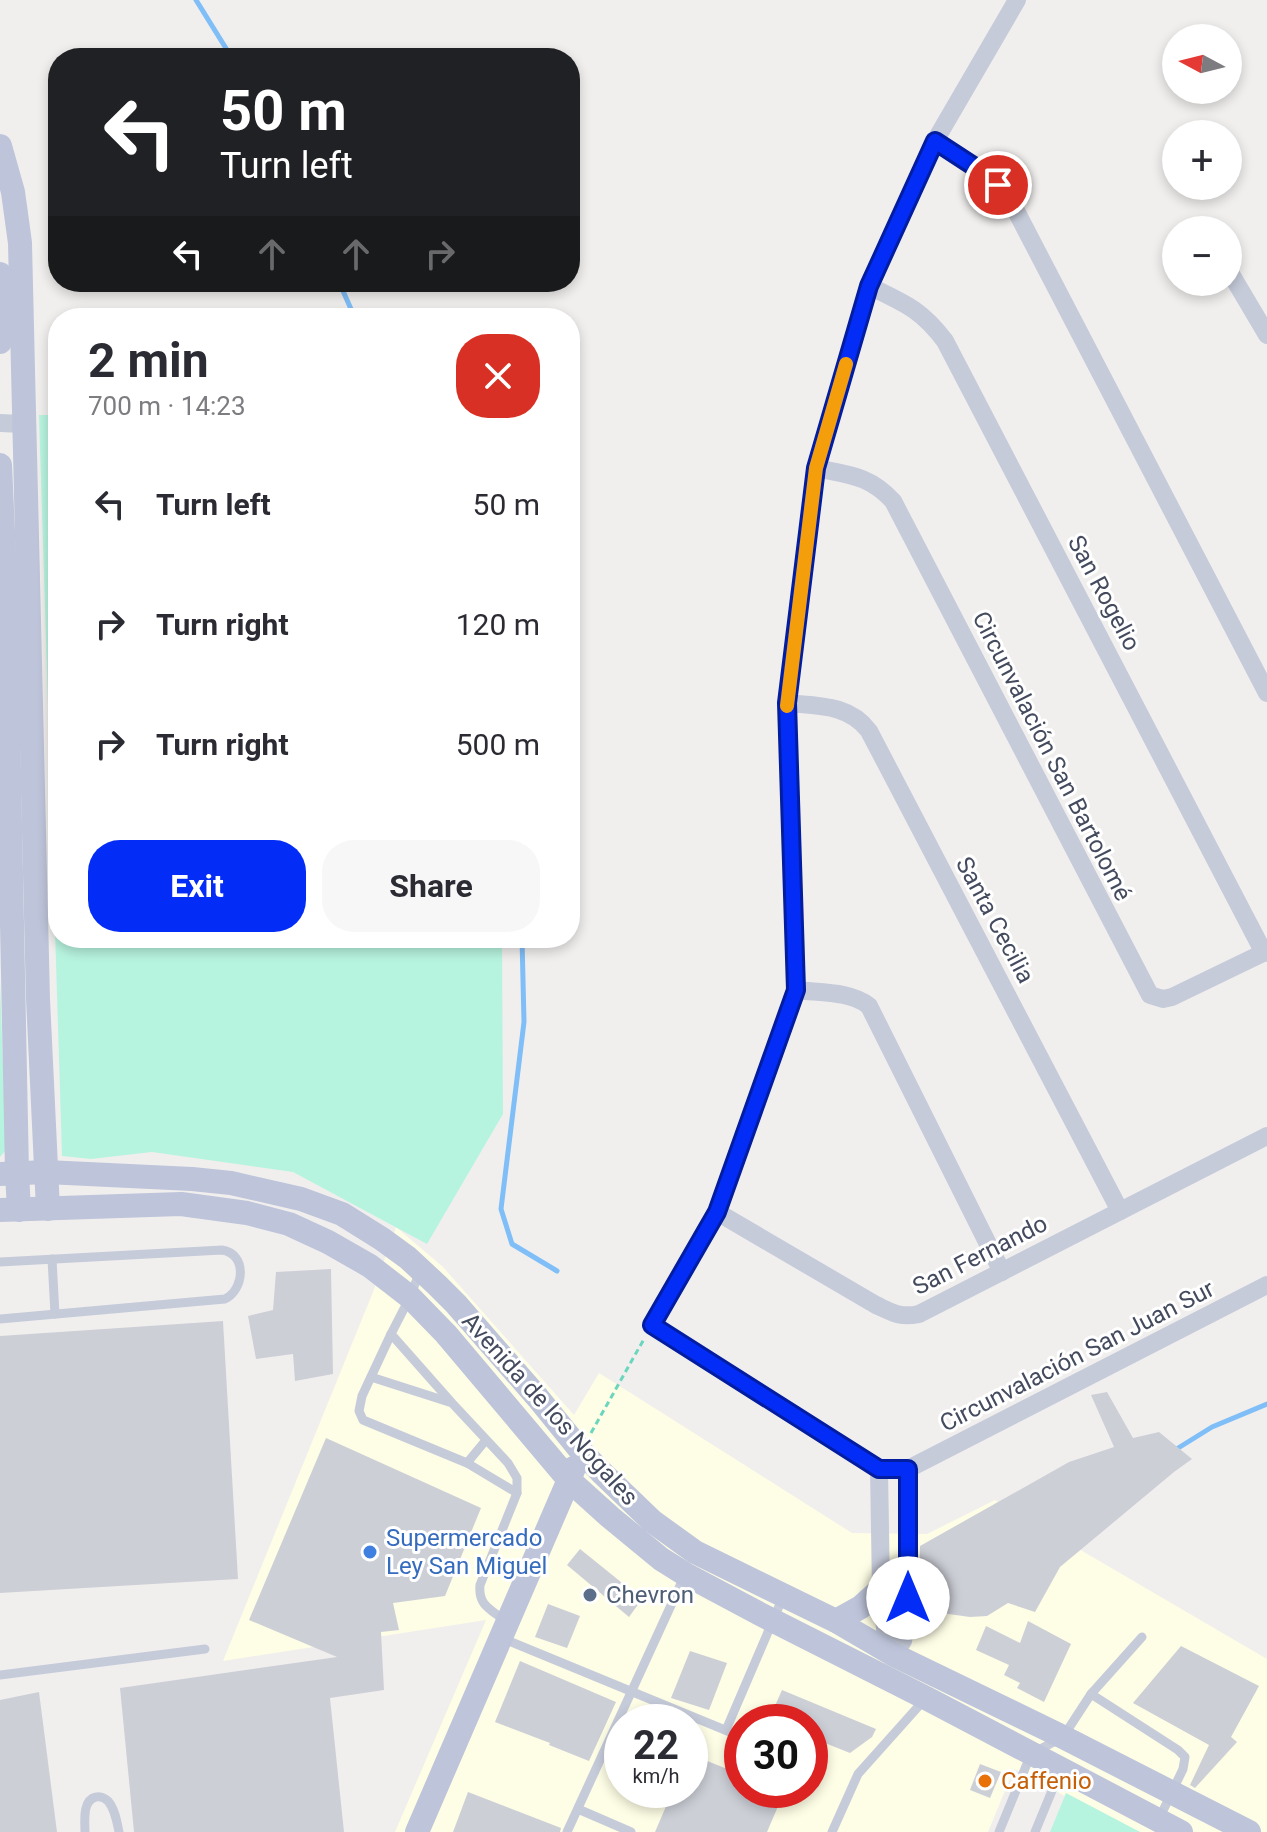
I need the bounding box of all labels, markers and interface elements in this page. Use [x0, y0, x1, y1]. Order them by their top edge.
north arrow [1162, 24, 1242, 104]
map controls [1162, 24, 1242, 296]
text: 50 m [220, 78, 347, 144]
icon: left [88, 80, 192, 184]
button: + [1162, 120, 1242, 200]
text: Turn left [220, 145, 353, 187]
pin [964, 151, 1032, 219]
icon: arrive [976, 163, 1020, 207]
button: − [1162, 216, 1242, 296]
icon: left [166, 232, 210, 276]
icon: ahead [250, 232, 294, 276]
icon: ahead [334, 232, 378, 276]
icon: right [418, 232, 462, 276]
text: 2 min [88, 332, 209, 389]
button: close [456, 334, 540, 418]
text: 700 m · 14:23 [88, 391, 246, 421]
icon: left [88, 482, 132, 526]
text: Turn left [156, 487, 271, 522]
text: 50 m [473, 487, 540, 522]
street label: San Rogelio [1062, 531, 1146, 655]
icon: right [88, 602, 132, 646]
text: Turn right [156, 607, 289, 642]
text: 120 m [456, 607, 540, 642]
street label: Circunvalación San Bartolomé [967, 607, 1137, 905]
icon: right [88, 722, 132, 766]
text: Turn right [156, 727, 289, 762]
text: 500 m [456, 727, 540, 762]
button: Exit [88, 840, 306, 932]
button: Share [322, 840, 540, 932]
street label: Santa Cecilia [950, 852, 1040, 988]
street label: San Fernando [908, 1209, 1052, 1301]
street label: Circunvalación San Juan Sur [935, 1275, 1219, 1437]
street label: Avenida de los Nogales [456, 1307, 644, 1511]
place label: Supermercado Ley San Miguel [386, 1524, 547, 1580]
marker: Supermercado Ley San Miguel [361, 1543, 379, 1561]
position arrow [866, 1556, 950, 1640]
place label: Chevron [606, 1581, 694, 1609]
marker: Chevron [581, 1586, 599, 1604]
speed limit sign: 30 [724, 1704, 828, 1808]
text: 22 [633, 1722, 679, 1769]
text: km/h [633, 1764, 679, 1788]
place label: Caffenio [1001, 1767, 1092, 1795]
marker: Caffenio [976, 1772, 994, 1790]

